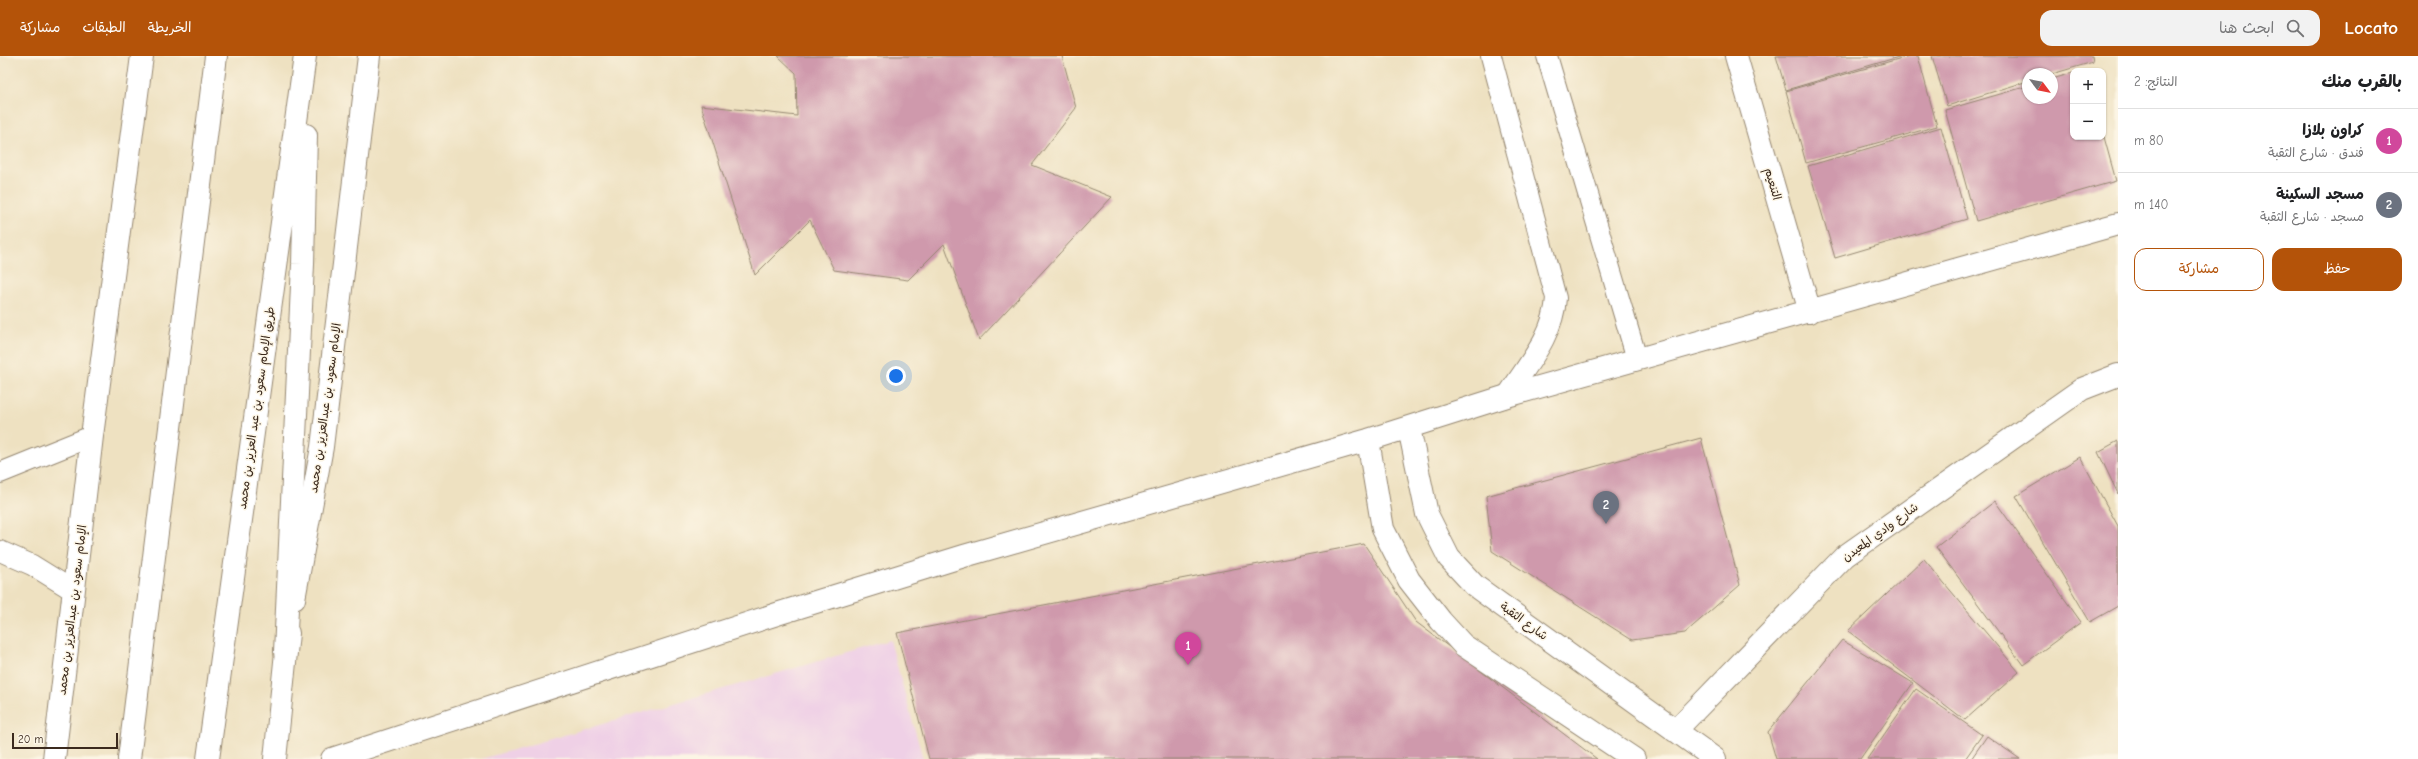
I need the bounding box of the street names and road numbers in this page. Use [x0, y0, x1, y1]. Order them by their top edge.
street label: التنعيم [1760, 166, 1784, 202]
street label: طريق الإمام سعود بن عبد العزيز بن محمد [235, 306, 279, 511]
street label: الإمام سعود بن عبدالعزيز بن محمد [306, 322, 346, 494]
street label: شارع وادي المعيدن [1839, 500, 1922, 566]
street label: الإمام سعود بن عبدالعزيز بن محمد [55, 524, 91, 696]
street label: شارع الثقبة [1496, 599, 1550, 644]

